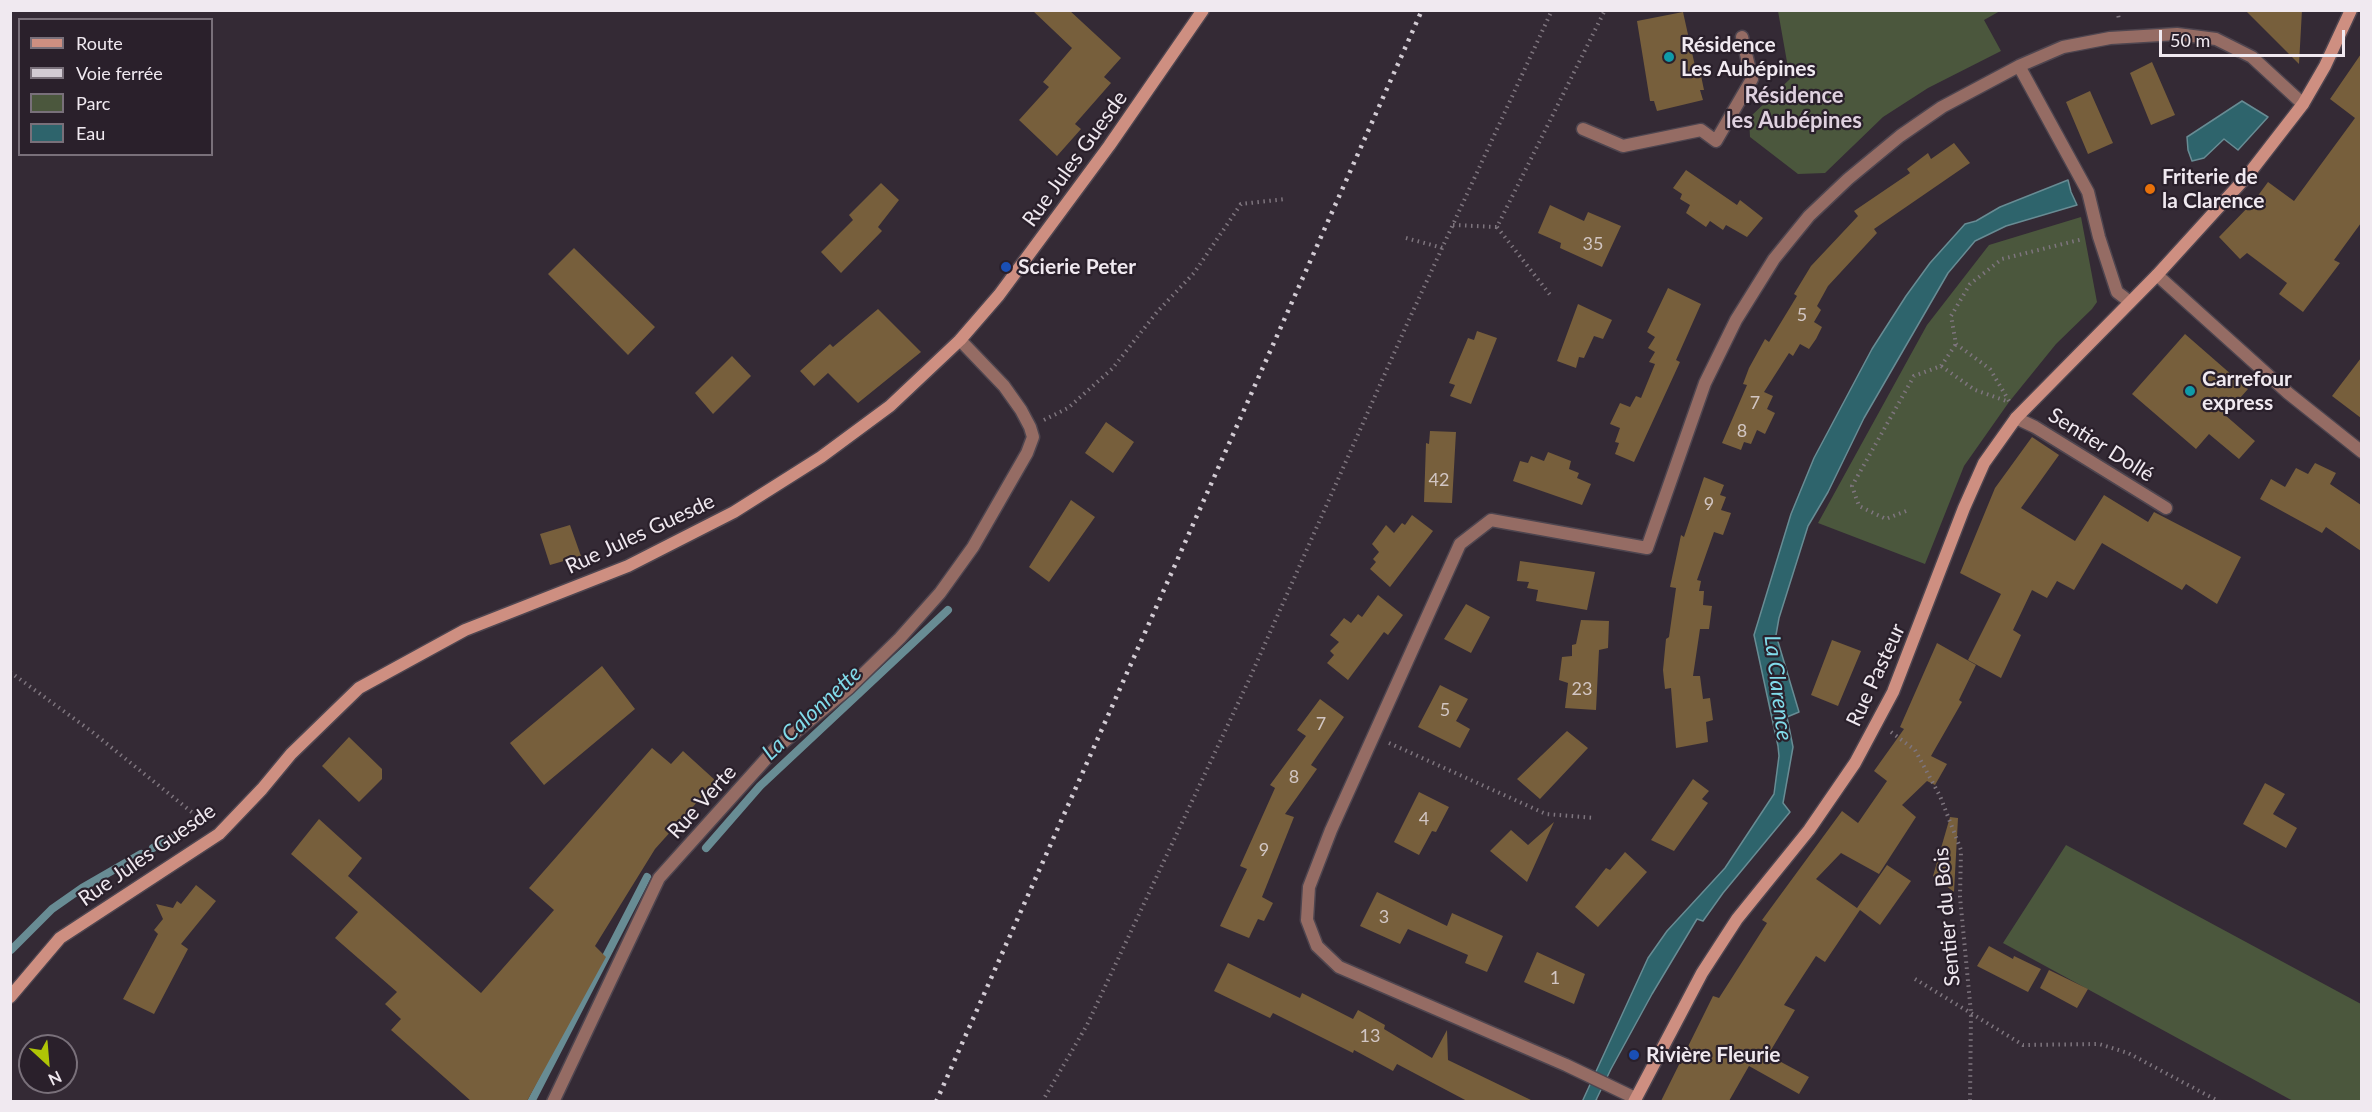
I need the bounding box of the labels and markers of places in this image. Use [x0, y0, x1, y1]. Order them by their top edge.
place label: Résidence Les Aubépines [1681, 32, 1816, 82]
marker: Résidence Les Aubépines [1662, 50, 1676, 64]
place label: Friterie de la Clarence [2162, 164, 2264, 214]
marker: Friterie de la Clarence [2143, 182, 2157, 196]
place label: Scierie Peter [1018, 254, 1136, 280]
marker: Scierie Peter [999, 260, 1013, 274]
place label: Carrefour express [2202, 366, 2292, 416]
marker: Carrefour express [2183, 384, 2197, 398]
place label: Rivière Fleurie [1646, 1042, 1781, 1068]
marker: Rivière Fleurie [1627, 1048, 1641, 1062]

